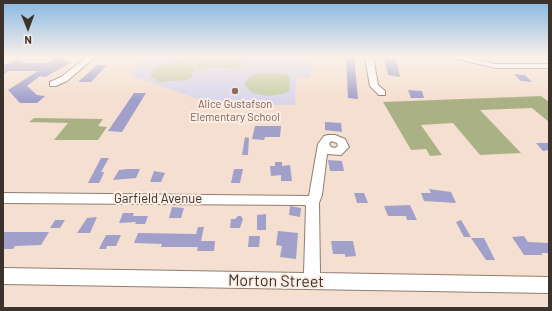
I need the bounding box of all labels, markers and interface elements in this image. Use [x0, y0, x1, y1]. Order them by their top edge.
north arrow [8, 8, 48, 48]
text: N [24, 34, 32, 47]
marker: Alice Gustafson Elementary School [230, 86, 240, 96]
place label: Alice Gustafson Elementary School [190, 97, 280, 123]
street label: Garfield Avenue [114, 191, 202, 207]
street label: Morton Street [228, 271, 324, 291]

